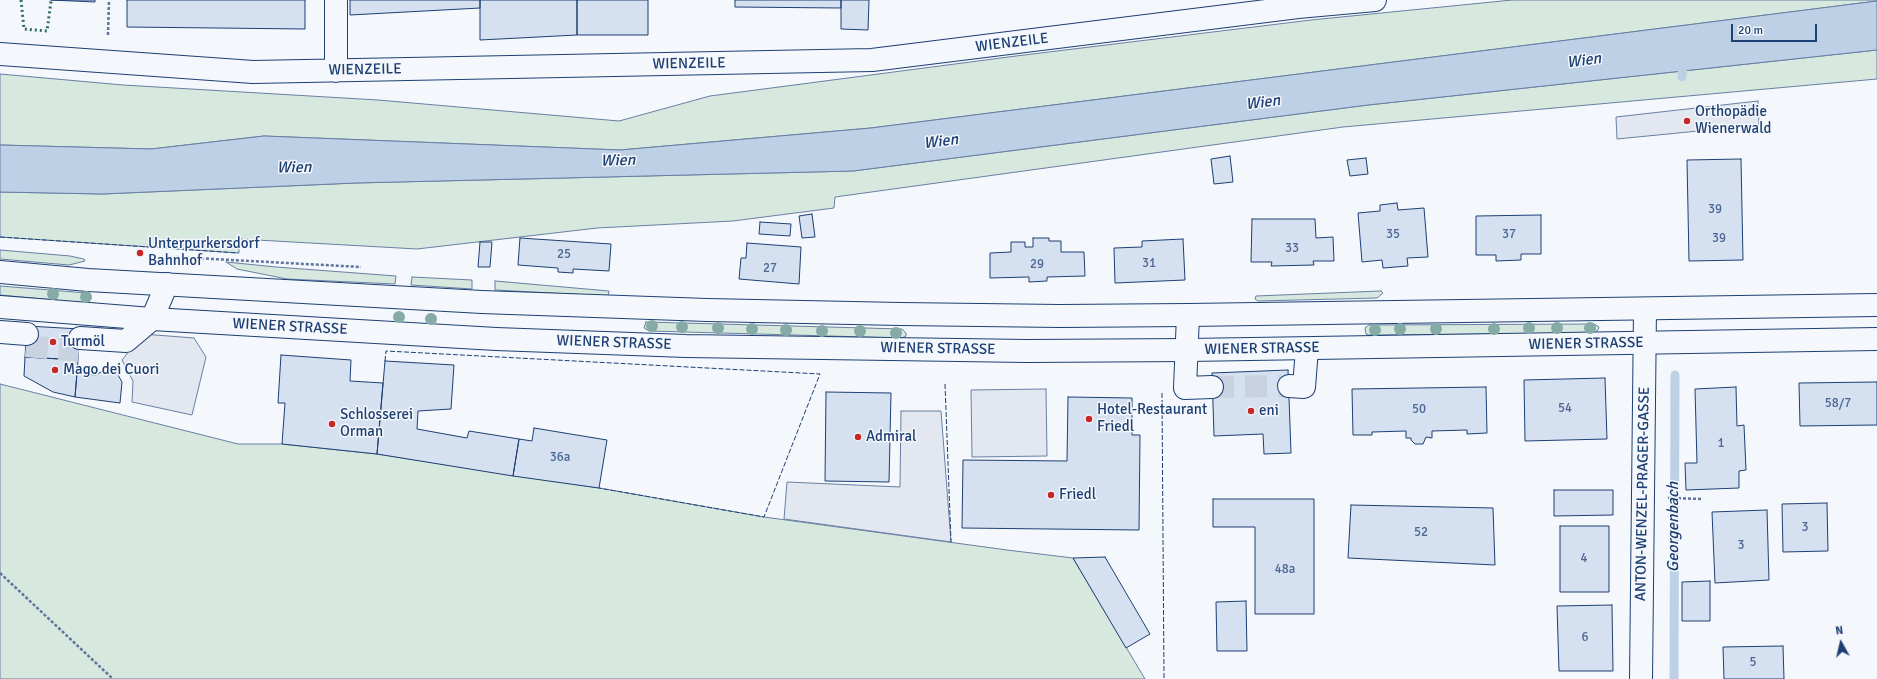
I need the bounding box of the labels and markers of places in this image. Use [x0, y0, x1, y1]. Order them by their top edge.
place label: Orthopädie Wienerwald [1695, 103, 1771, 138]
marker: Orthopädie Wienerwald [1682, 116, 1692, 126]
place label: Unterpurkersdorf Bahnhof [148, 235, 260, 270]
marker: Unterpurkersdorf Bahnhof [135, 248, 145, 258]
place label: Turmöl [61, 333, 105, 351]
marker: Turmöl [48, 337, 58, 347]
place label: Mago dei Cuori [63, 361, 159, 379]
marker: Mago dei Cuori [50, 365, 60, 375]
place label: Hotel-Restaurant Friedl [1097, 401, 1207, 436]
place label: eni [1259, 402, 1279, 420]
place label: Schlosserei Orman [340, 406, 413, 441]
marker: eni [1246, 406, 1256, 416]
marker: Hotel-Restaurant Friedl [1084, 414, 1094, 424]
marker: Schlosserei Orman [327, 419, 337, 429]
place label: Admiral [866, 428, 916, 446]
marker: Admiral [853, 432, 863, 442]
place label: Friedl [1059, 486, 1096, 504]
marker: Friedl [1046, 490, 1056, 500]

